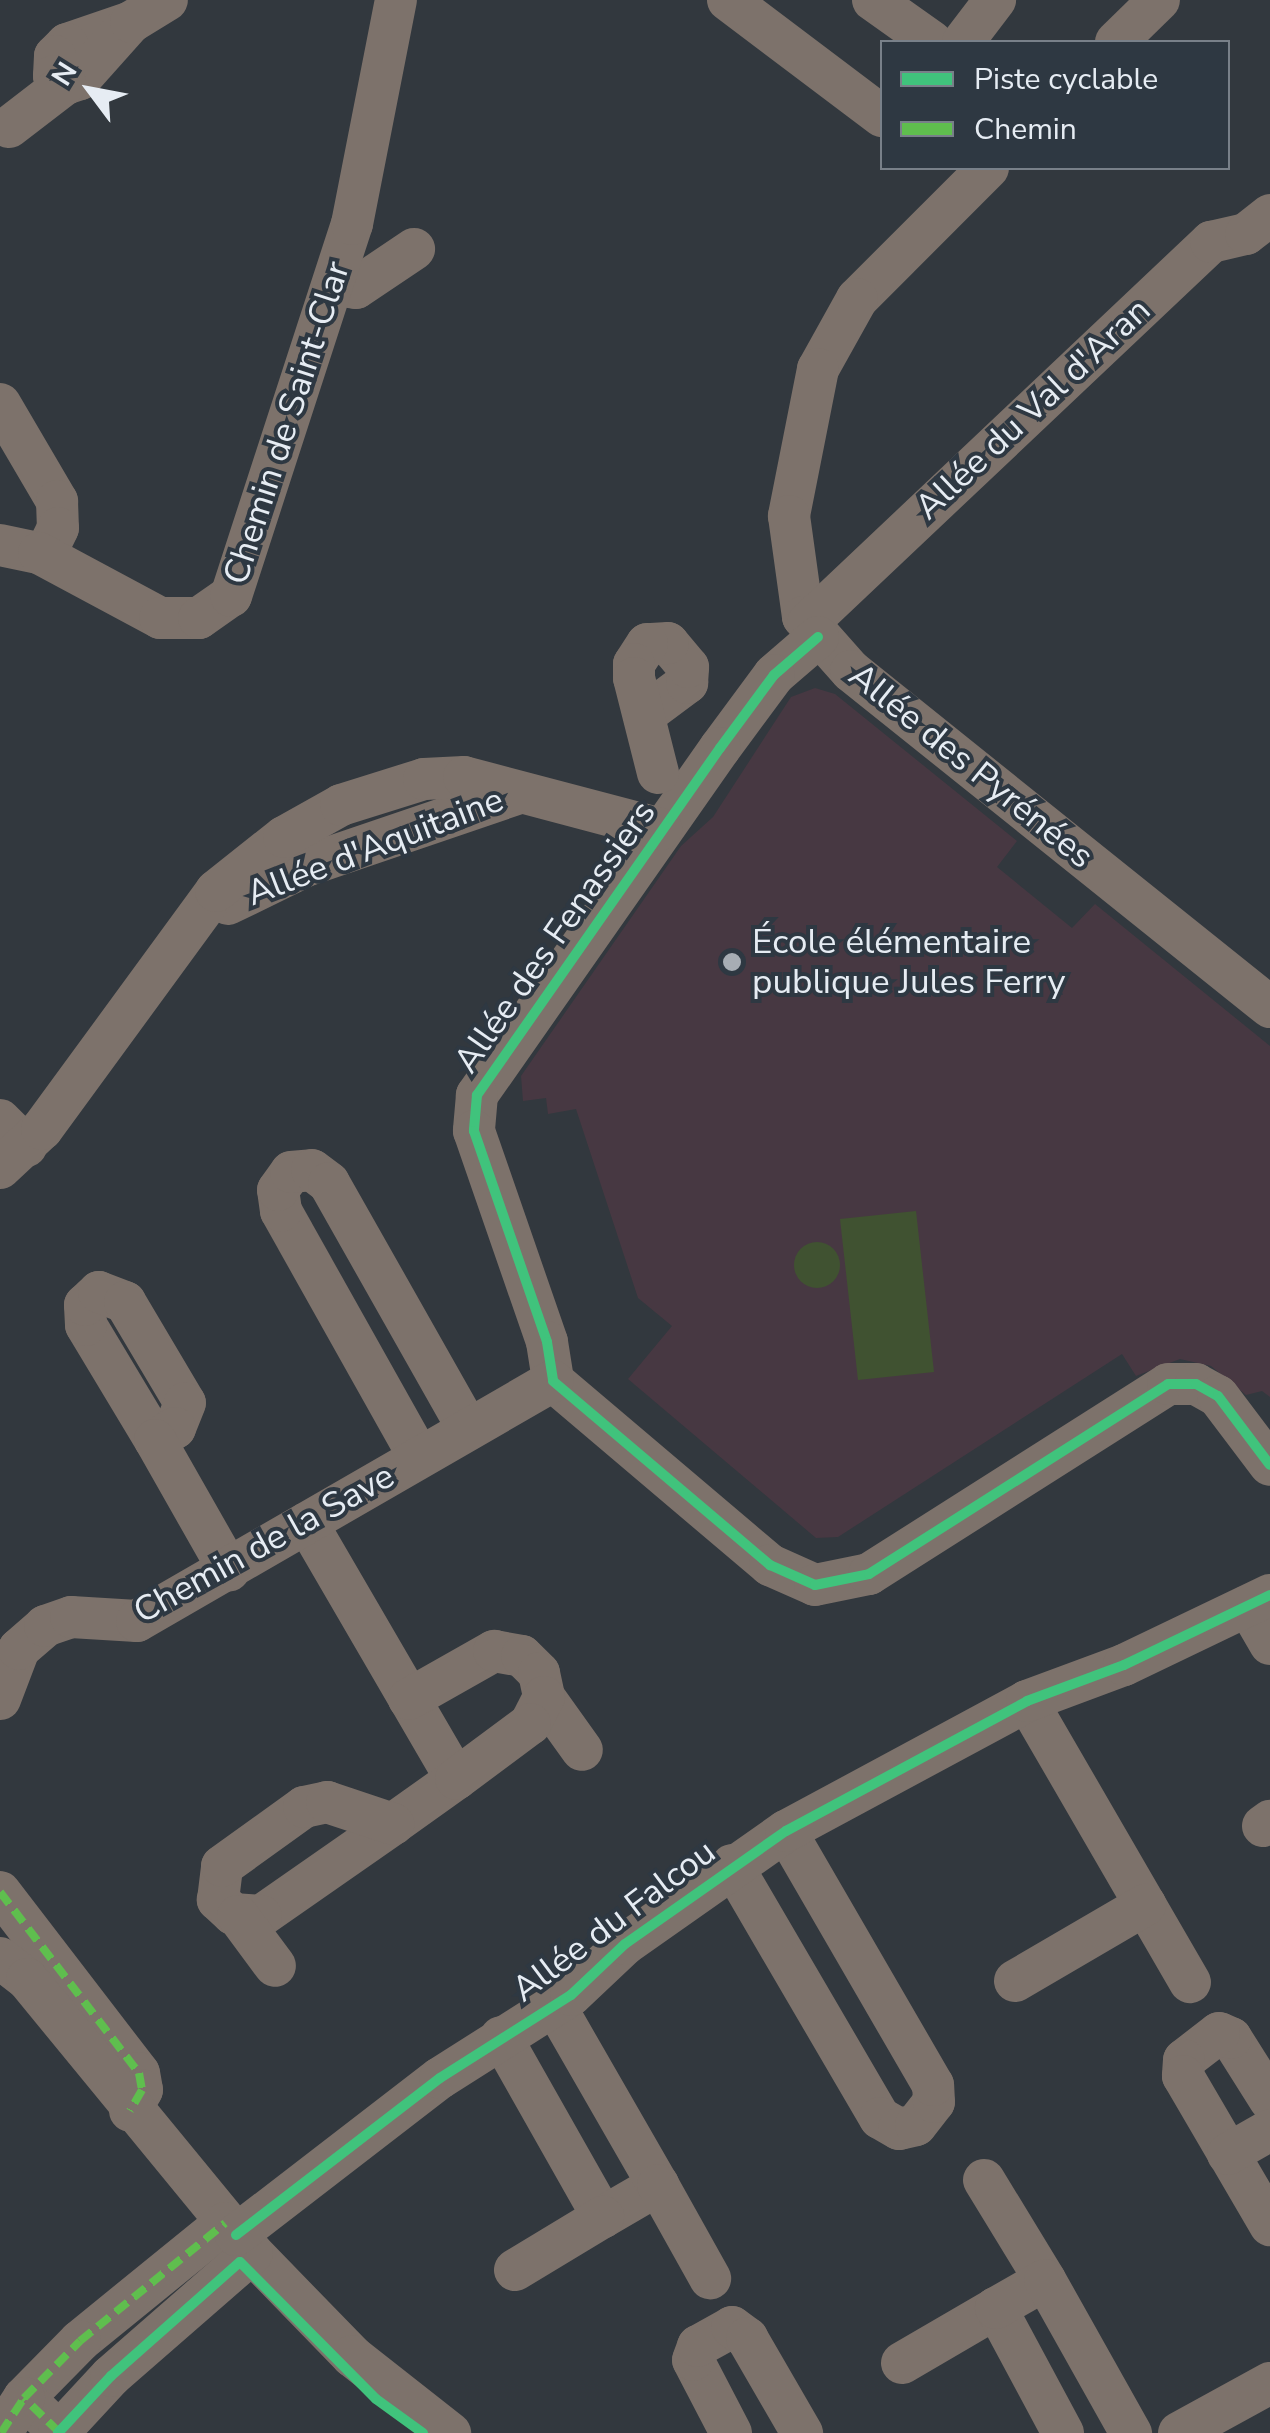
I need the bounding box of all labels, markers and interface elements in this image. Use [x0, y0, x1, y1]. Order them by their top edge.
north arrow [40, 40, 140, 140]
legend [880, 40, 1230, 170]
text: N [43, 55, 86, 93]
text: Piste cyclable [974, 59, 1158, 100]
text: Chemin [974, 109, 1077, 150]
street label: Chemin de Saint-Clar [215, 256, 359, 590]
street label: Allée du Val d'Aran [907, 289, 1159, 529]
street label: Allée des Pyrénées [840, 655, 1102, 877]
street label: Allée d'Aquitaine [241, 779, 509, 915]
street label: Allée des Fenassiers [445, 793, 665, 1081]
place label: École élémentaire publique Jules Ferry [752, 921, 1065, 1003]
marker: École élémentaire publique Jules Ferry [721, 951, 743, 973]
street label: Chemin de la Save [126, 1455, 402, 1633]
street label: Allée du Falcou [504, 1831, 724, 2011]

